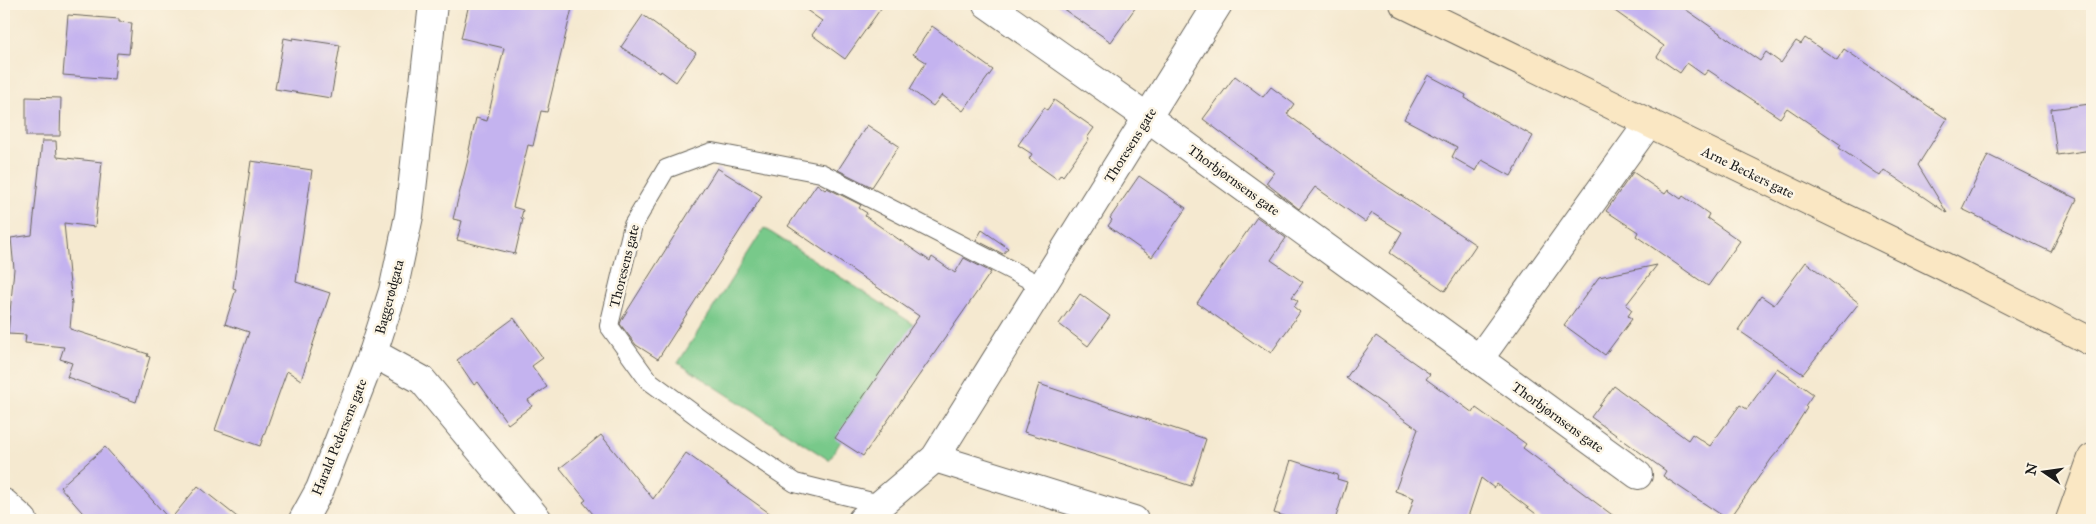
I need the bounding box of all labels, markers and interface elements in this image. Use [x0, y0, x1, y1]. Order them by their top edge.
street label: Thoresens gate [1101, 104, 1160, 186]
street label: Thorbjørnsens gate [1184, 141, 1283, 220]
street label: Arne Beckers gate [1698, 142, 1797, 202]
street label: Thoresens gate [606, 223, 643, 310]
street label: Baggerødgata [371, 258, 408, 336]
street label: Harald Pedersens gate [308, 376, 371, 498]
street label: Thorbjørnsens gate [1508, 378, 1607, 457]
north arrow [2018, 446, 2068, 496]
text: N [2022, 461, 2041, 477]

